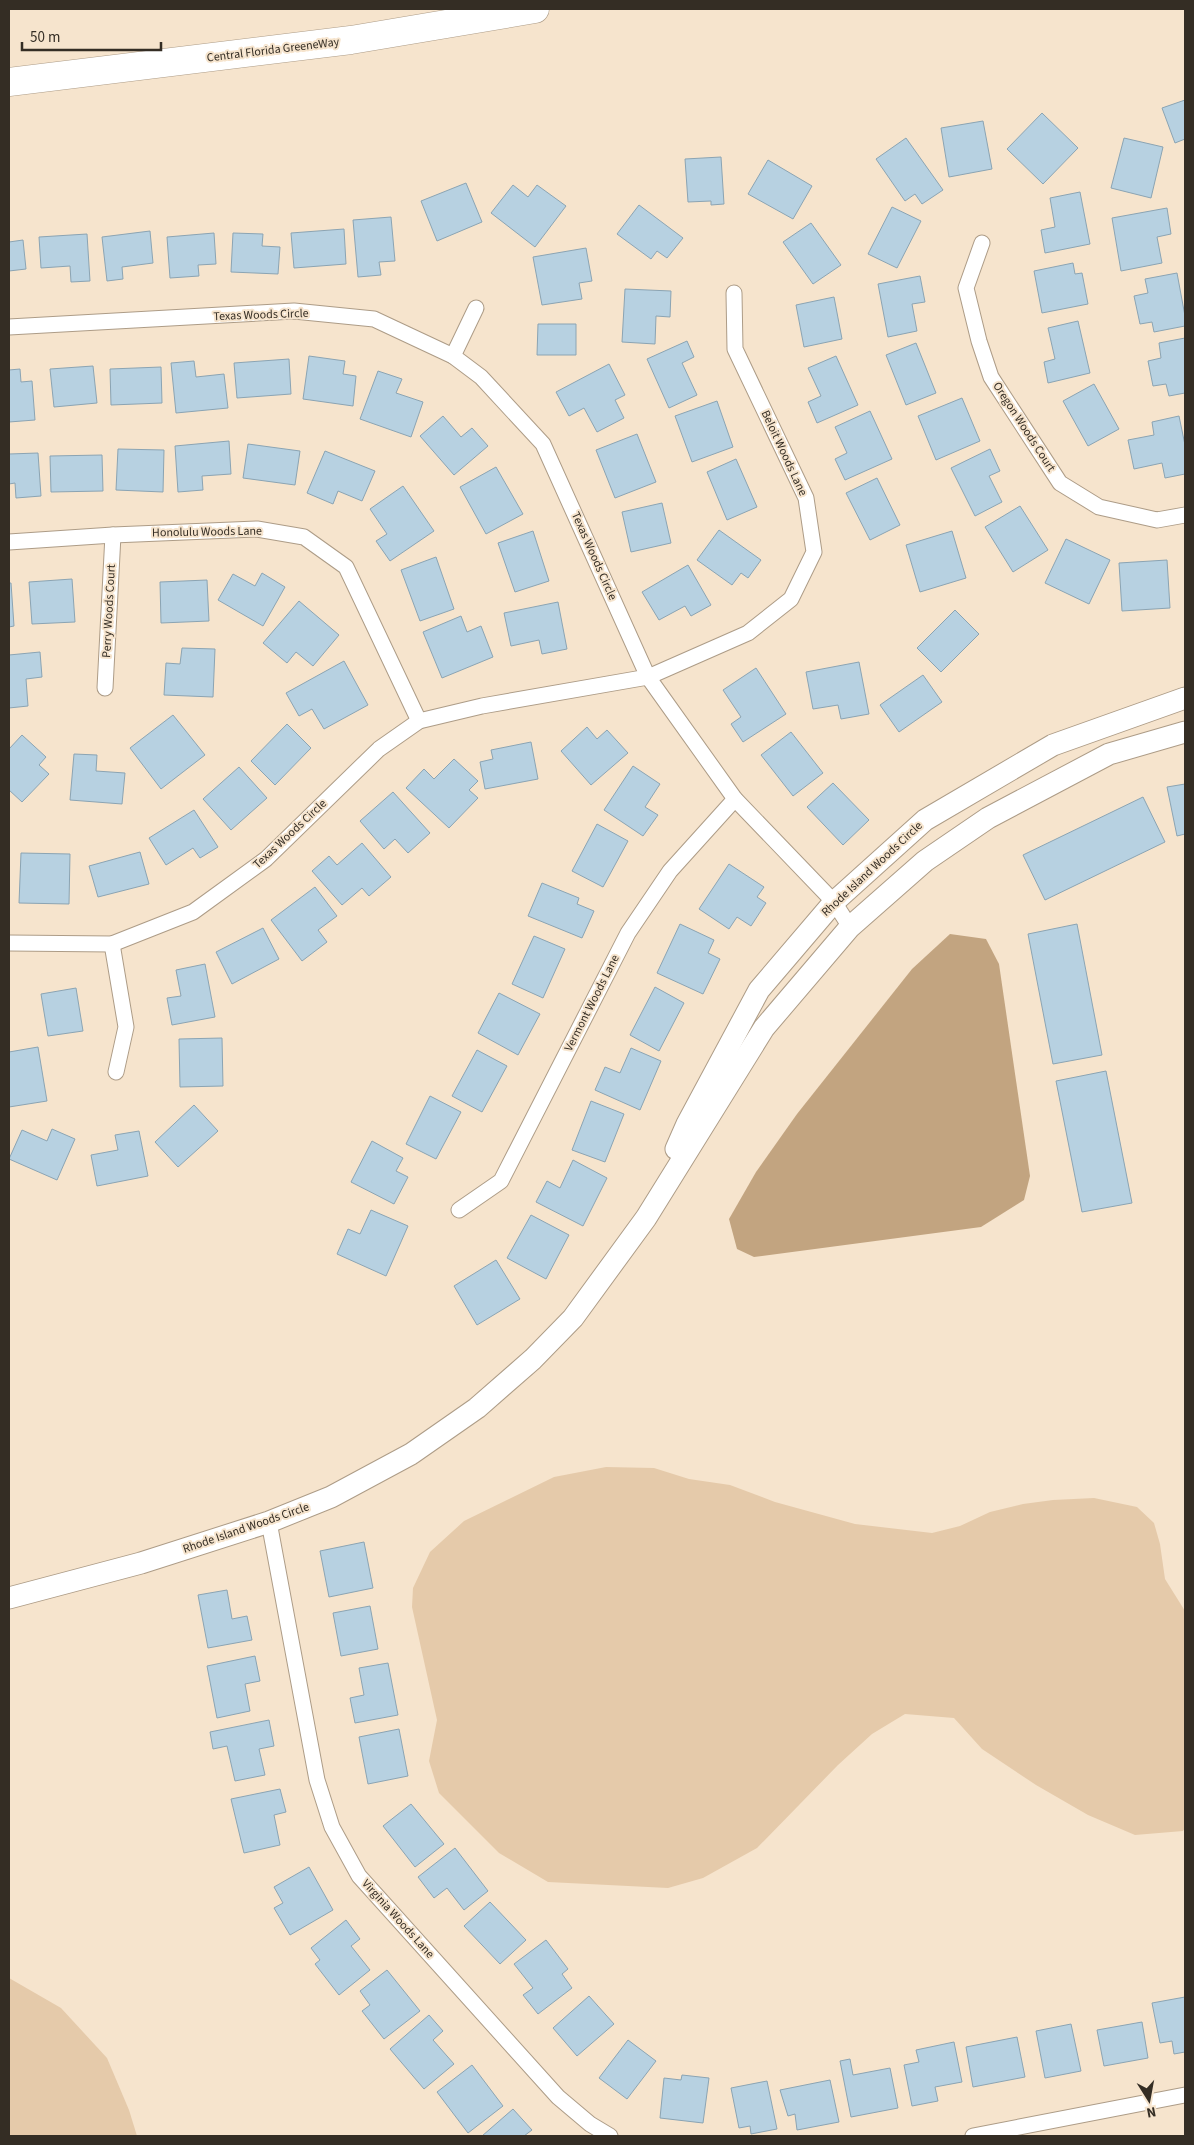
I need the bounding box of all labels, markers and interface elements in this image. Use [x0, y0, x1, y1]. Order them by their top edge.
scale bar [22, 20, 161, 52]
text: 50 m [30, 27, 60, 48]
street label: Central Florida GreeneWay [206, 33, 341, 67]
street label: Texas Woods Circle [213, 305, 309, 325]
street label: Oregon Woods Court [989, 379, 1059, 475]
street label: Beloit Woods Lane [757, 407, 811, 499]
street label: Texas Woods Circle [567, 509, 621, 603]
street label: Honolulu Woods Lane [152, 523, 262, 541]
street label: Perry Woods Court [98, 564, 120, 658]
street label: Texas Woods Circle [249, 795, 331, 873]
street label: Rhode Island Woods Circle [818, 818, 926, 920]
street label: Vermont Woods Lane [560, 952, 624, 1054]
street label: Rhode Island Woods Circle [181, 1498, 312, 1558]
street label: Virginia Woods Lane [358, 1876, 438, 1962]
north arrow [1124, 2075, 1174, 2125]
text: N [1145, 2101, 1158, 2122]

